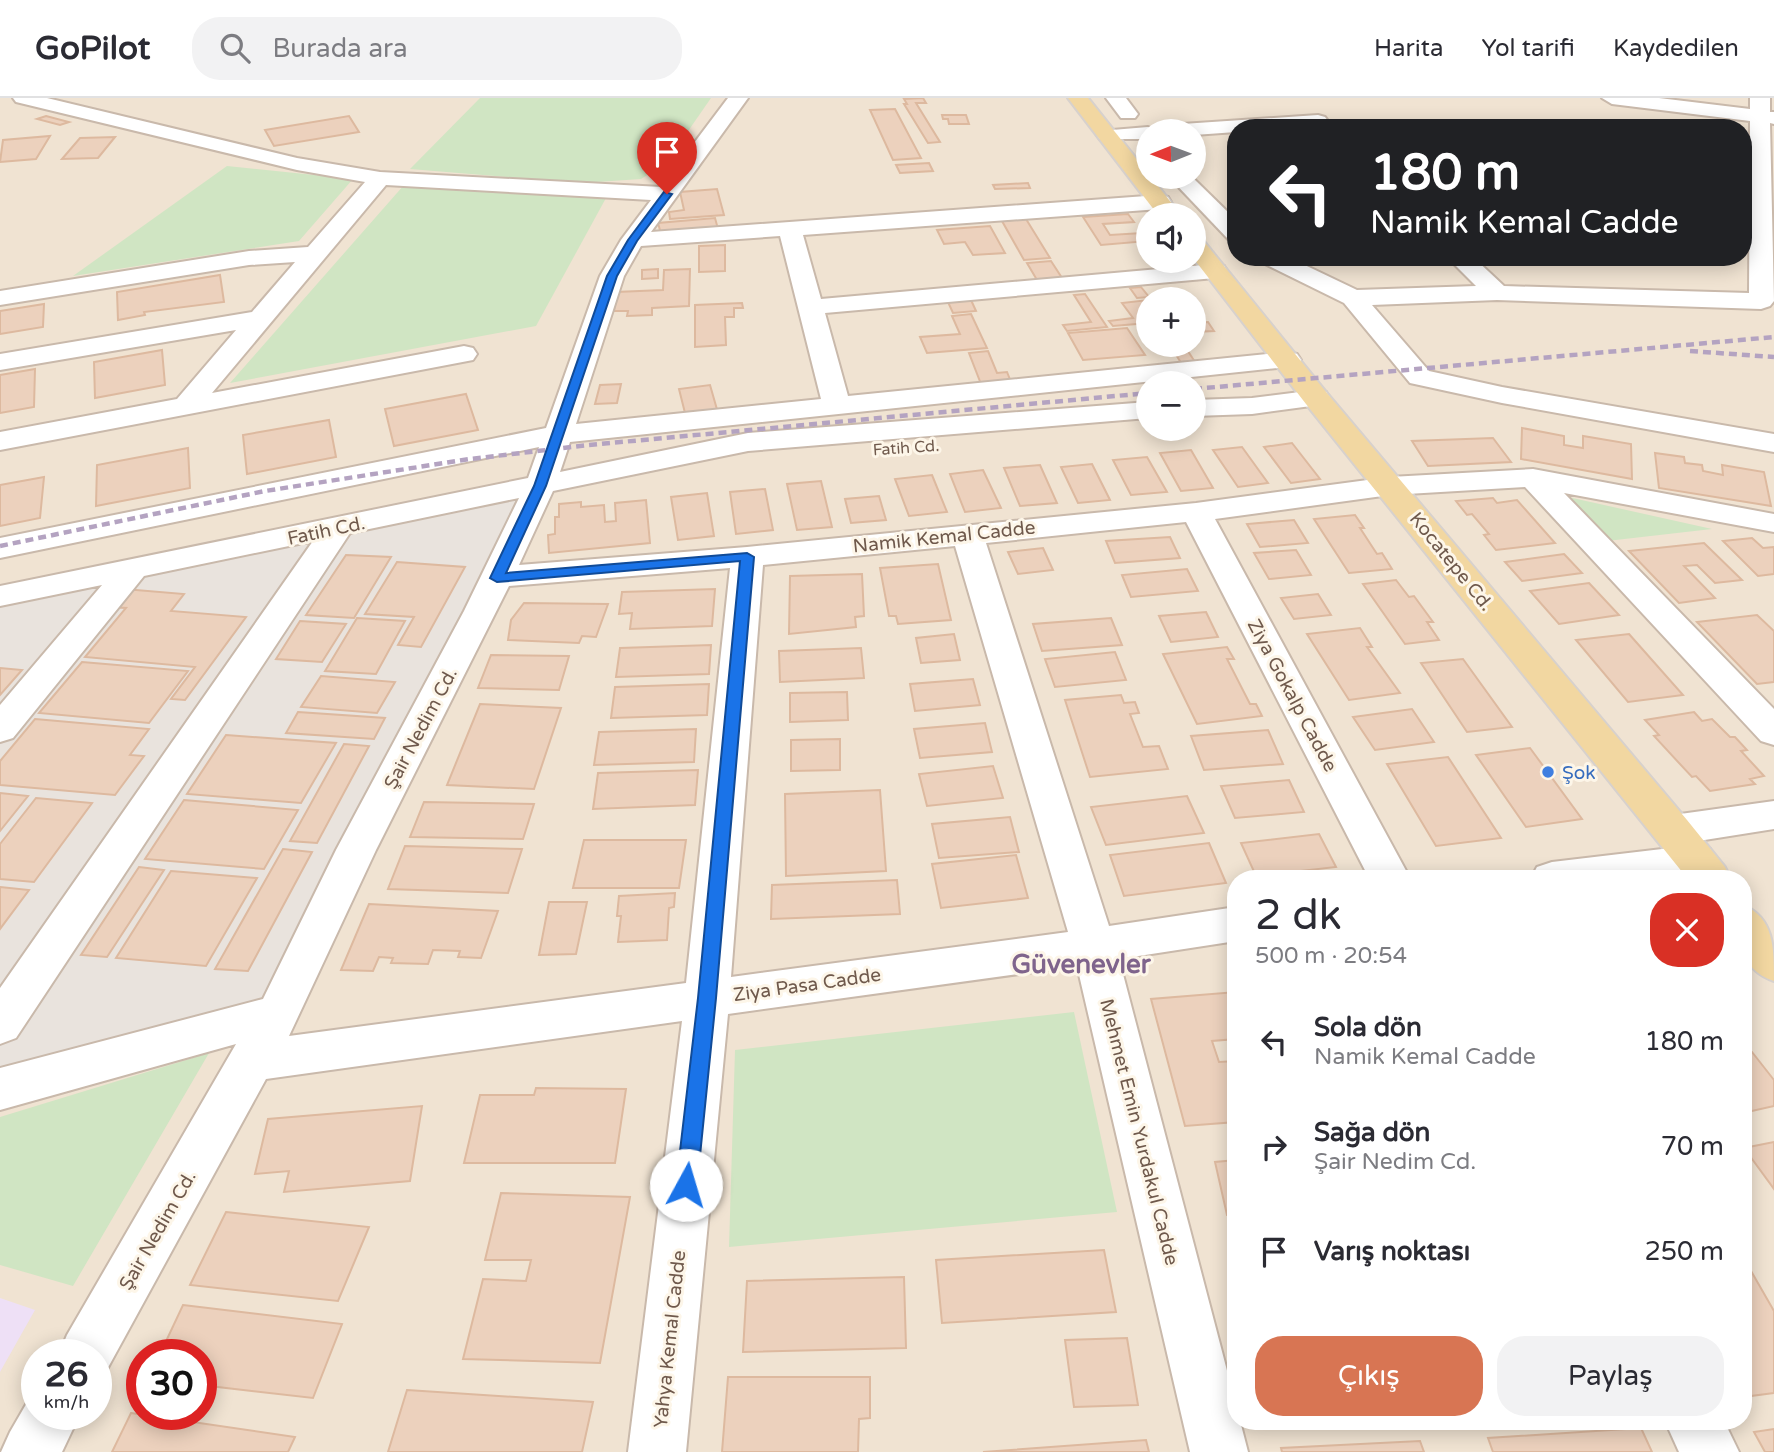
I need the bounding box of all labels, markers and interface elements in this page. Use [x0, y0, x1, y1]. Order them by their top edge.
search box [192, 17, 682, 80]
text: GoPilot [35, 29, 150, 68]
icon: search [216, 29, 254, 67]
text: Burada ara [272, 33, 408, 64]
text: Harita [1374, 34, 1443, 63]
text: Yol tarifi [1481, 34, 1575, 63]
text: Kaydedilen [1613, 34, 1739, 63]
north arrow [1136, 119, 1206, 189]
map controls [1136, 119, 1206, 441]
pin [637, 122, 697, 194]
icon: arrive [648, 133, 686, 171]
text: 180 m [1370, 144, 1520, 203]
icon: left [1255, 147, 1346, 238]
button: sound [1136, 203, 1206, 273]
text: Namik Kemal Cadde [1370, 204, 1679, 242]
button: + [1136, 287, 1206, 357]
button: − [1136, 371, 1206, 441]
street label: Fatih Cd. [872, 436, 940, 460]
street label: Kocatepe Cd. [1405, 508, 1498, 615]
street label: Fatih Cd. [285, 512, 367, 550]
street label: Namik Kemal Cadde [852, 516, 1036, 558]
street label: Ziya Gokalp Cadde [1243, 615, 1342, 776]
street label: Şair Nedim Cd. [380, 664, 462, 793]
place label: Şok [1562, 762, 1596, 784]
marker: Şok [1540, 764, 1556, 780]
text: 2 dk [1255, 890, 1342, 941]
button: close [1650, 893, 1724, 967]
text: 500 m · 20:54 [1255, 942, 1407, 970]
district label: Güvenevler [1011, 949, 1152, 980]
street label: Ziya Pasa Cadde [732, 964, 882, 1006]
street label: Mehmet Emin Yurdakul Cadde [1095, 997, 1183, 1268]
text: Sola dön [1314, 1012, 1422, 1043]
icon: left [1255, 1023, 1293, 1061]
text: 180 m [1644, 1026, 1724, 1057]
text: Namik Kemal Cadde [1314, 1043, 1536, 1071]
text: Sağa dön [1314, 1117, 1430, 1148]
icon: right [1255, 1128, 1293, 1166]
text: 70 m [1661, 1131, 1724, 1162]
position arrow [649, 1148, 723, 1222]
text: Şair Nedim Cd. [1314, 1148, 1476, 1176]
street label: Şair Nedim Cd. [115, 1167, 201, 1294]
icon: arrive [1255, 1233, 1293, 1271]
text: Varış noktası [1314, 1236, 1470, 1267]
text: 250 m [1644, 1236, 1724, 1267]
street label: Yahya Kemal Cadde [650, 1249, 690, 1429]
button: Çıkış [1255, 1336, 1483, 1416]
button: Paylaş [1497, 1336, 1724, 1416]
speed limit sign: 30 [126, 1339, 217, 1430]
text: 26 [45, 1354, 88, 1396]
text: km/h [44, 1391, 89, 1413]

